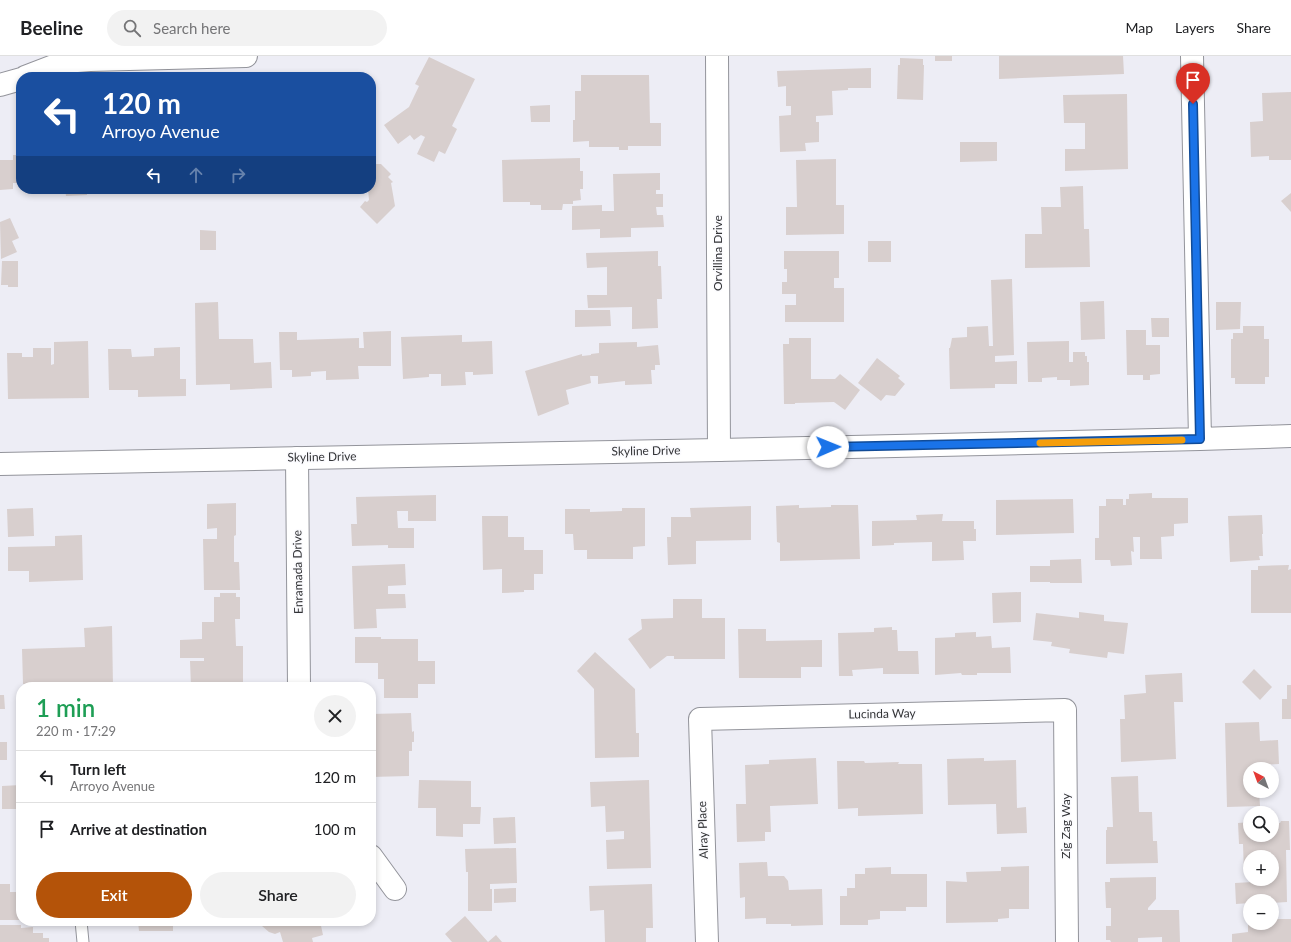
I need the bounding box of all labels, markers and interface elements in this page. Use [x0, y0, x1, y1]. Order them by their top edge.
search box [107, 10, 387, 46]
text: Beeline [20, 16, 83, 39]
icon: search [121, 17, 143, 39]
text: Search here [153, 19, 230, 37]
text: Map [1125, 19, 1153, 36]
text: Layers [1175, 19, 1215, 36]
text: Share [1237, 19, 1271, 36]
pin [1176, 63, 1210, 104]
icon: arrive [1182, 69, 1204, 91]
text: 120 m [102, 86, 181, 120]
icon: left [36, 88, 88, 140]
text: Arroyo Avenue [102, 120, 220, 142]
icon: left [143, 164, 165, 186]
icon: ahead [185, 164, 207, 186]
icon: right [227, 164, 249, 186]
street label: Orvillina Drive [710, 215, 725, 291]
position arrow [807, 426, 849, 468]
street label: Skyline Drive [611, 442, 681, 459]
street label: Skyline Drive [287, 448, 357, 465]
street label: Enramada Drive [289, 530, 306, 614]
text: 1 min [36, 693, 95, 722]
button: close [314, 695, 356, 737]
street label: Lucinda Way [848, 705, 917, 722]
text: 220 m · 17:29 [36, 723, 116, 739]
text: Turn left [70, 760, 126, 778]
north arrow [1243, 762, 1279, 798]
map controls [1243, 762, 1279, 930]
icon: left [36, 766, 58, 788]
text: 120 m [314, 768, 356, 786]
text: Arroyo Avenue [70, 778, 155, 794]
street label: Zig Zag Way [1058, 792, 1073, 859]
street label: Alray Place [694, 801, 711, 859]
button: search [1243, 806, 1279, 842]
icon: arrive [36, 818, 58, 840]
text: Arrive at destination [70, 820, 207, 838]
text: 100 m [314, 820, 356, 838]
button: + [1243, 850, 1279, 886]
button: Exit [36, 872, 192, 918]
button: Share [200, 872, 356, 918]
button: − [1243, 894, 1279, 930]

